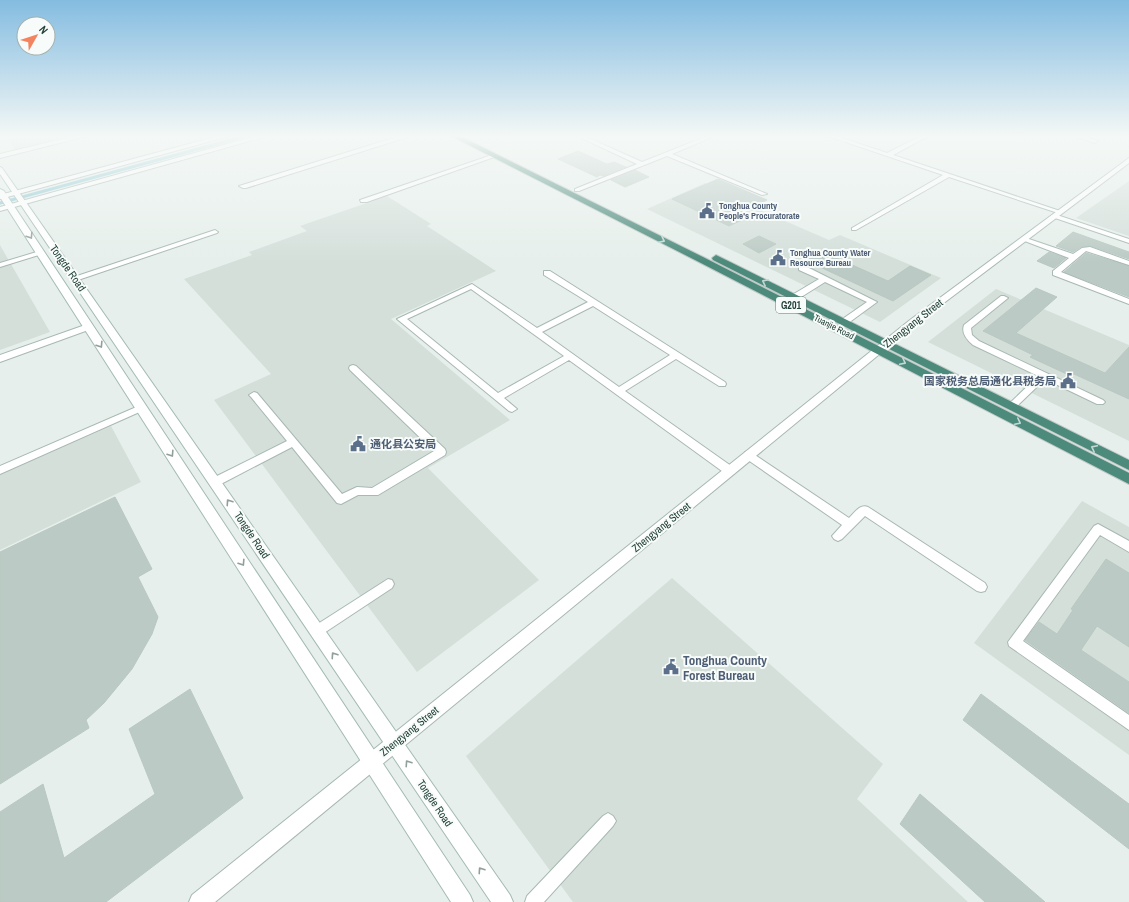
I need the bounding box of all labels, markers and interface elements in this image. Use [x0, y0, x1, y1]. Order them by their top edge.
north arrow [16, 16, 56, 56]
text: N [36, 23, 51, 37]
place label: Tonghua County People's Procuratorate [719, 200, 800, 222]
public building icon: Tonghua County People's Procuratorate [698, 202, 716, 220]
one-way arrow [25, 232, 33, 239]
one-way arrow [658, 235, 665, 243]
street label: Tongde Road [47, 242, 89, 294]
place label: Tonghua County Water Resource Bureau [790, 247, 870, 269]
public building icon: Tonghua County Water Resource Bureau [769, 249, 787, 267]
one-way arrow [762, 280, 770, 287]
street label: Zhengyang Street [880, 295, 946, 351]
road number: G201 [776, 297, 806, 313]
street label: Tuanjie Road [812, 312, 856, 342]
one-way arrow [96, 341, 103, 348]
one-way arrow [899, 357, 906, 365]
public building icon: 国家税务总局通化县税务局 [1059, 372, 1077, 390]
place label: 国家税务总局通化县税务局 [924, 374, 1056, 388]
one-way arrow [1014, 417, 1022, 424]
public building icon: 通化县公安局 [349, 435, 367, 453]
place label: 通化县公安局 [370, 437, 436, 451]
one-way arrow [1091, 445, 1098, 453]
one-way arrow [166, 450, 173, 457]
one-way arrow [226, 499, 234, 506]
street label: Zhengyang Street [629, 499, 694, 555]
street label: Tongde Road [231, 509, 273, 561]
one-way arrow [237, 559, 244, 566]
place label: Tonghua County Forest Bureau [683, 652, 767, 684]
one-way arrow [332, 653, 339, 660]
public building icon: Tonghua County Forest Bureau [662, 658, 680, 676]
street label: Zhengyang Street [377, 703, 442, 759]
one-way arrow [406, 760, 413, 767]
street label: Tongde Road [414, 777, 456, 829]
one-way arrow [478, 867, 486, 874]

